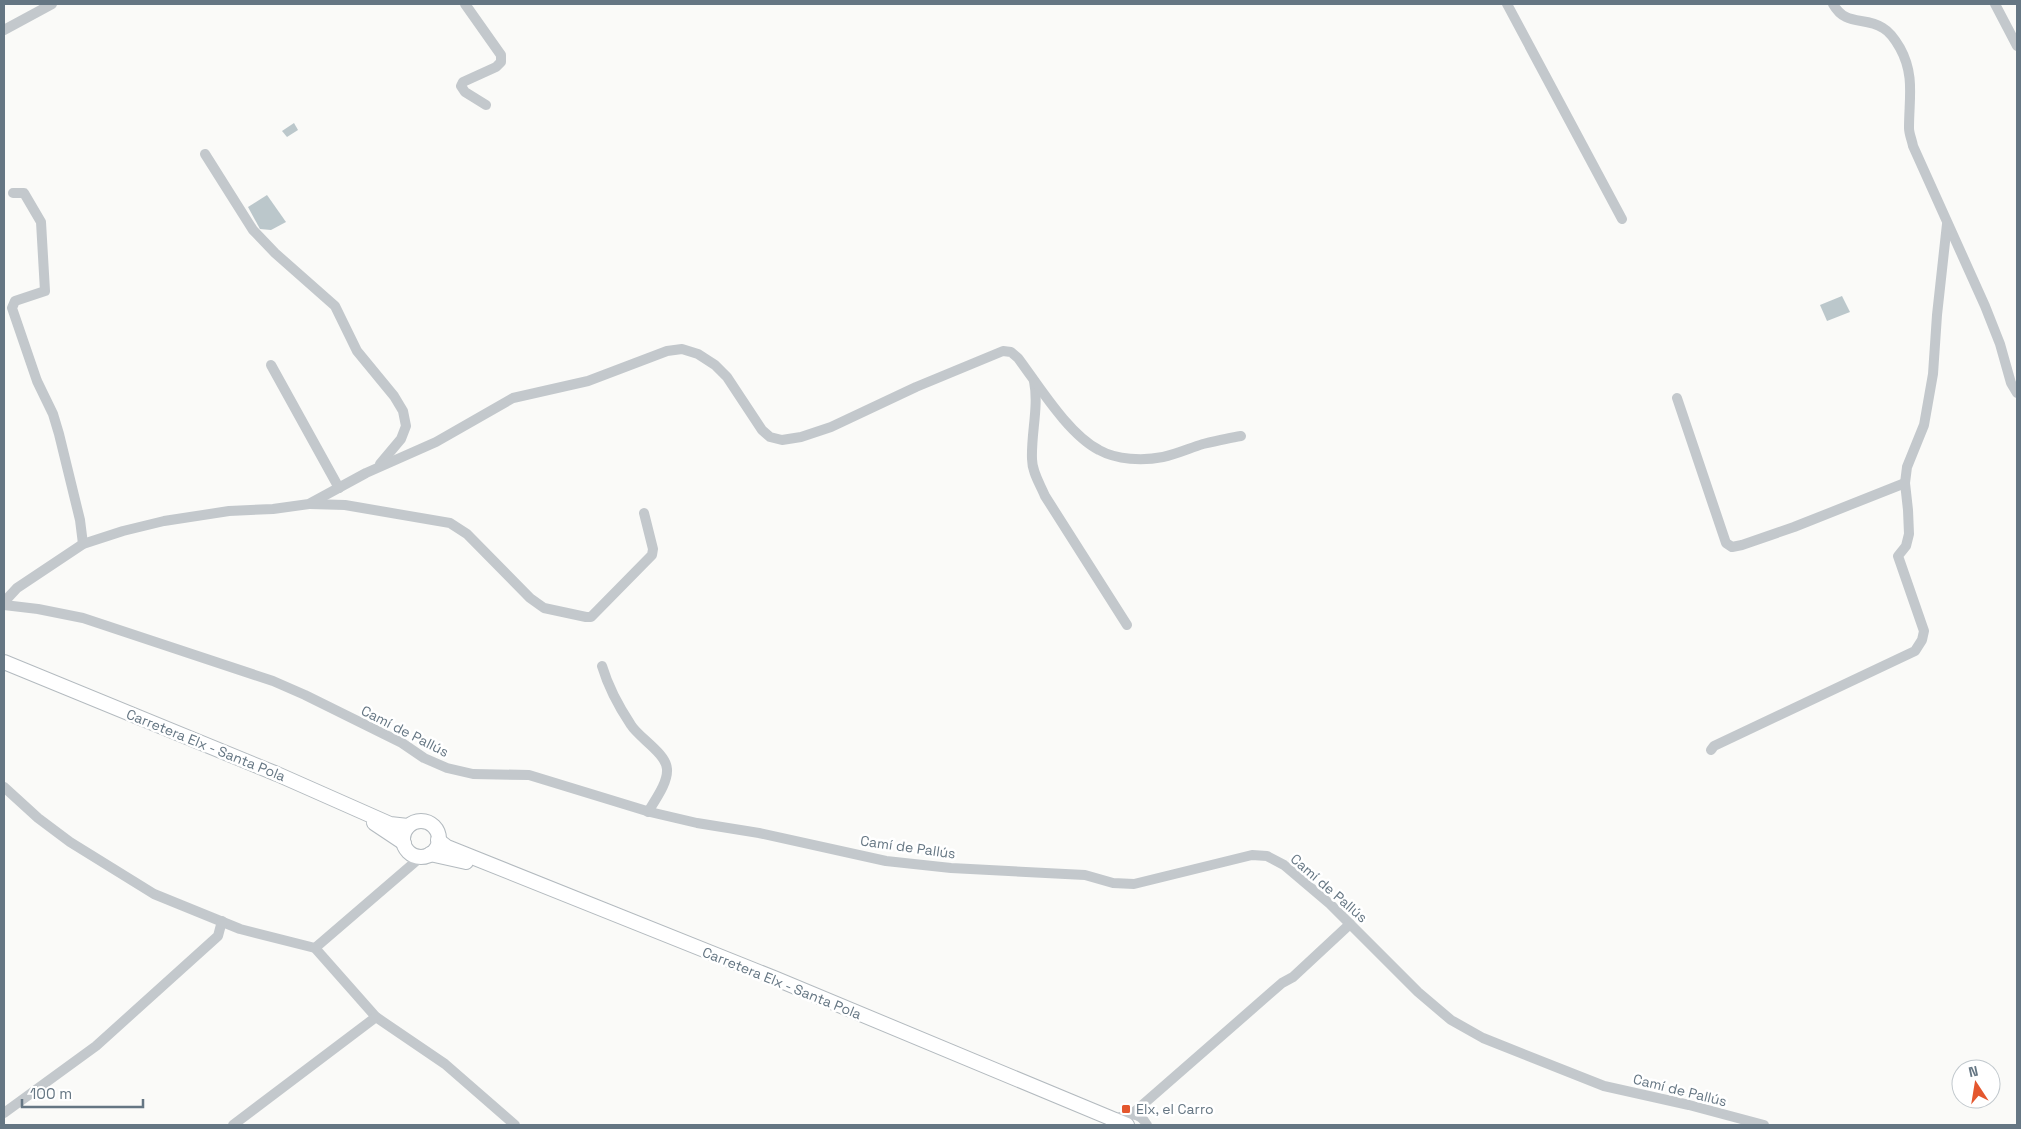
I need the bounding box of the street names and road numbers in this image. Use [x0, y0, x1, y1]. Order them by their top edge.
street label: Camí de Pallús [358, 701, 452, 761]
street label: Carretera Elx - Santa Pola [124, 705, 288, 785]
street label: Camí de Pallús [859, 831, 957, 863]
street label: Camí de Pallús [1287, 850, 1371, 926]
street label: Carretera Elx - Santa Pola [700, 943, 864, 1023]
street label: Camí de Pallús [1631, 1070, 1729, 1110]

